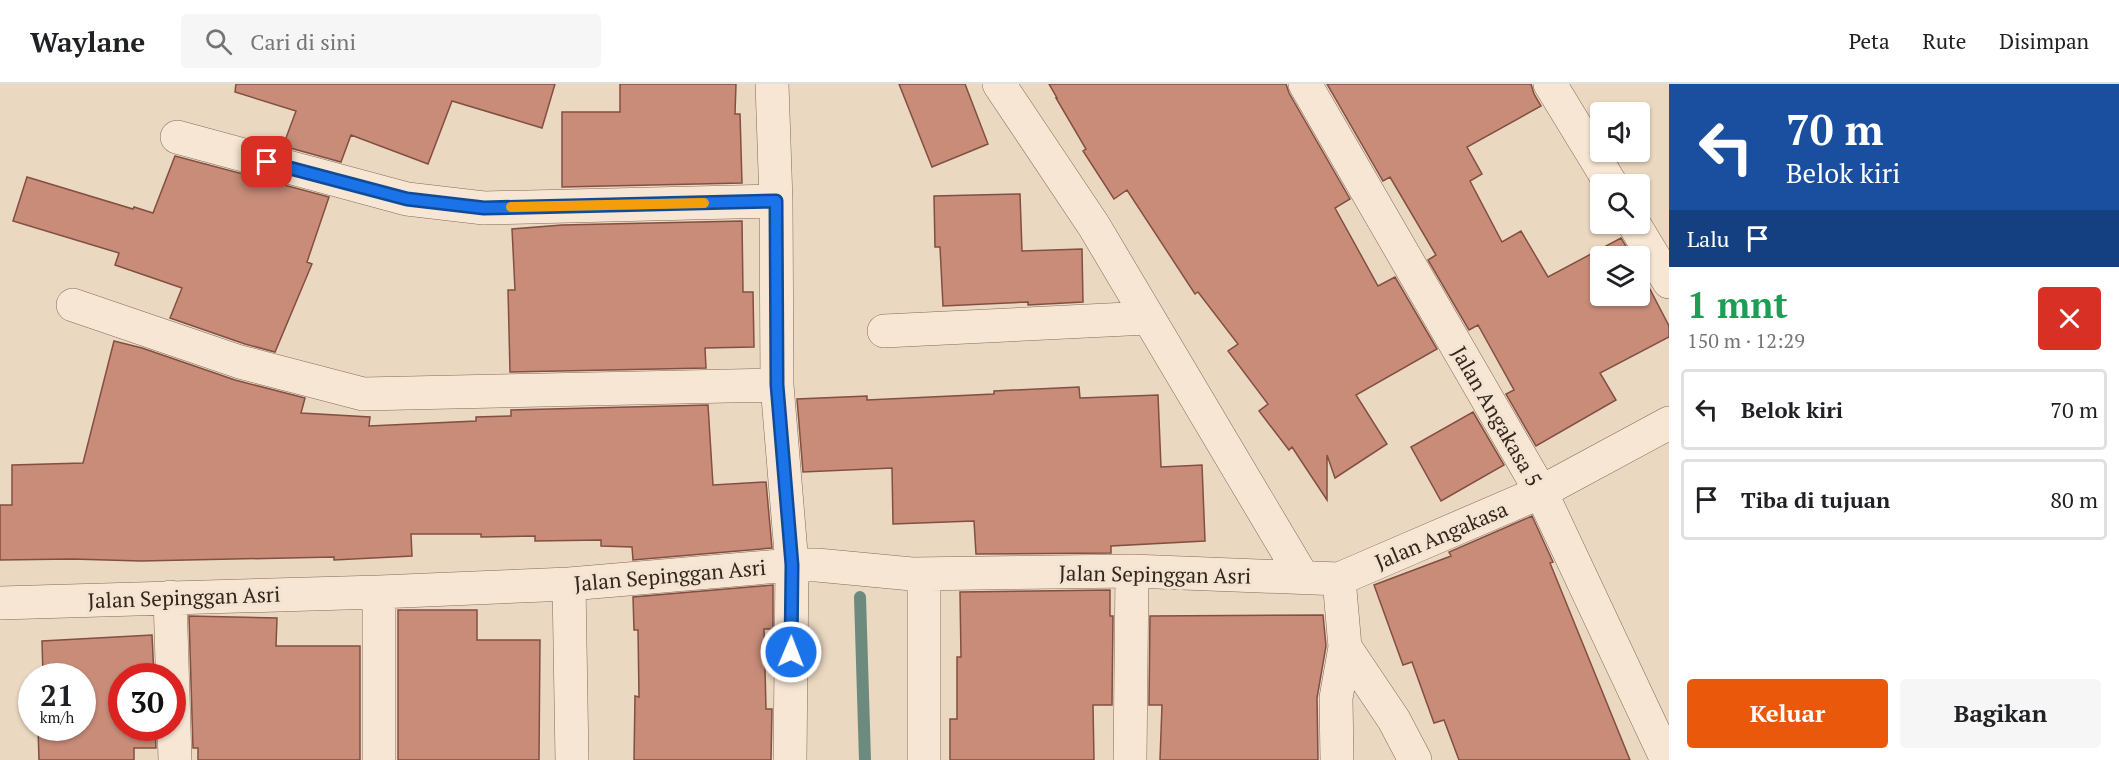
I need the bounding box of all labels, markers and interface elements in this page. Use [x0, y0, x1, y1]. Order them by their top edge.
search box [181, 14, 601, 68]
text: Waylane [30, 23, 145, 60]
icon: search [202, 25, 235, 58]
text: Cari di sini [250, 27, 356, 56]
text: Peta [1849, 27, 1890, 55]
text: Rute [1923, 27, 1966, 55]
text: Disimpan [1999, 27, 2089, 55]
text: 70 m [1786, 101, 1884, 157]
map controls [1590, 102, 1650, 306]
button: sound [1590, 102, 1650, 162]
icon: left [1687, 108, 1765, 186]
pin [241, 136, 292, 187]
icon: arrive [250, 145, 283, 178]
text: Belok kiri [1786, 155, 1900, 191]
button: search [1590, 174, 1650, 234]
icon: arrive [1741, 222, 1774, 255]
text: Lalu [1687, 224, 1729, 253]
button: layers [1590, 246, 1650, 306]
text: 1 mnt [1687, 281, 1788, 328]
button: close [2038, 287, 2101, 350]
text: 150 m · 12:29 [1687, 327, 1805, 354]
street label: Jalan Angakasa 5 [1445, 341, 1549, 491]
icon: left [1690, 393, 1723, 426]
text: Belok kiri [1741, 395, 1843, 424]
text: 70 m [2050, 395, 2098, 424]
icon: arrive [1690, 483, 1723, 516]
text: Tiba di tujuan [1741, 485, 1890, 514]
text: 80 m [2050, 485, 2098, 514]
street label: Jalan Angakasa [1370, 494, 1512, 576]
street label: Jalan Sepinggan Asri [573, 553, 767, 597]
street label: Jalan Sepinggan Asri [1059, 558, 1251, 590]
street label: Jalan Sepinggan Asri [87, 580, 281, 614]
position arrow [759, 620, 823, 684]
speed limit sign: 30 [108, 663, 186, 741]
text: 21 [40, 675, 74, 715]
button: Keluar [1687, 679, 1888, 748]
button: Bagikan [1900, 679, 2101, 748]
text: km/h [40, 707, 74, 727]

